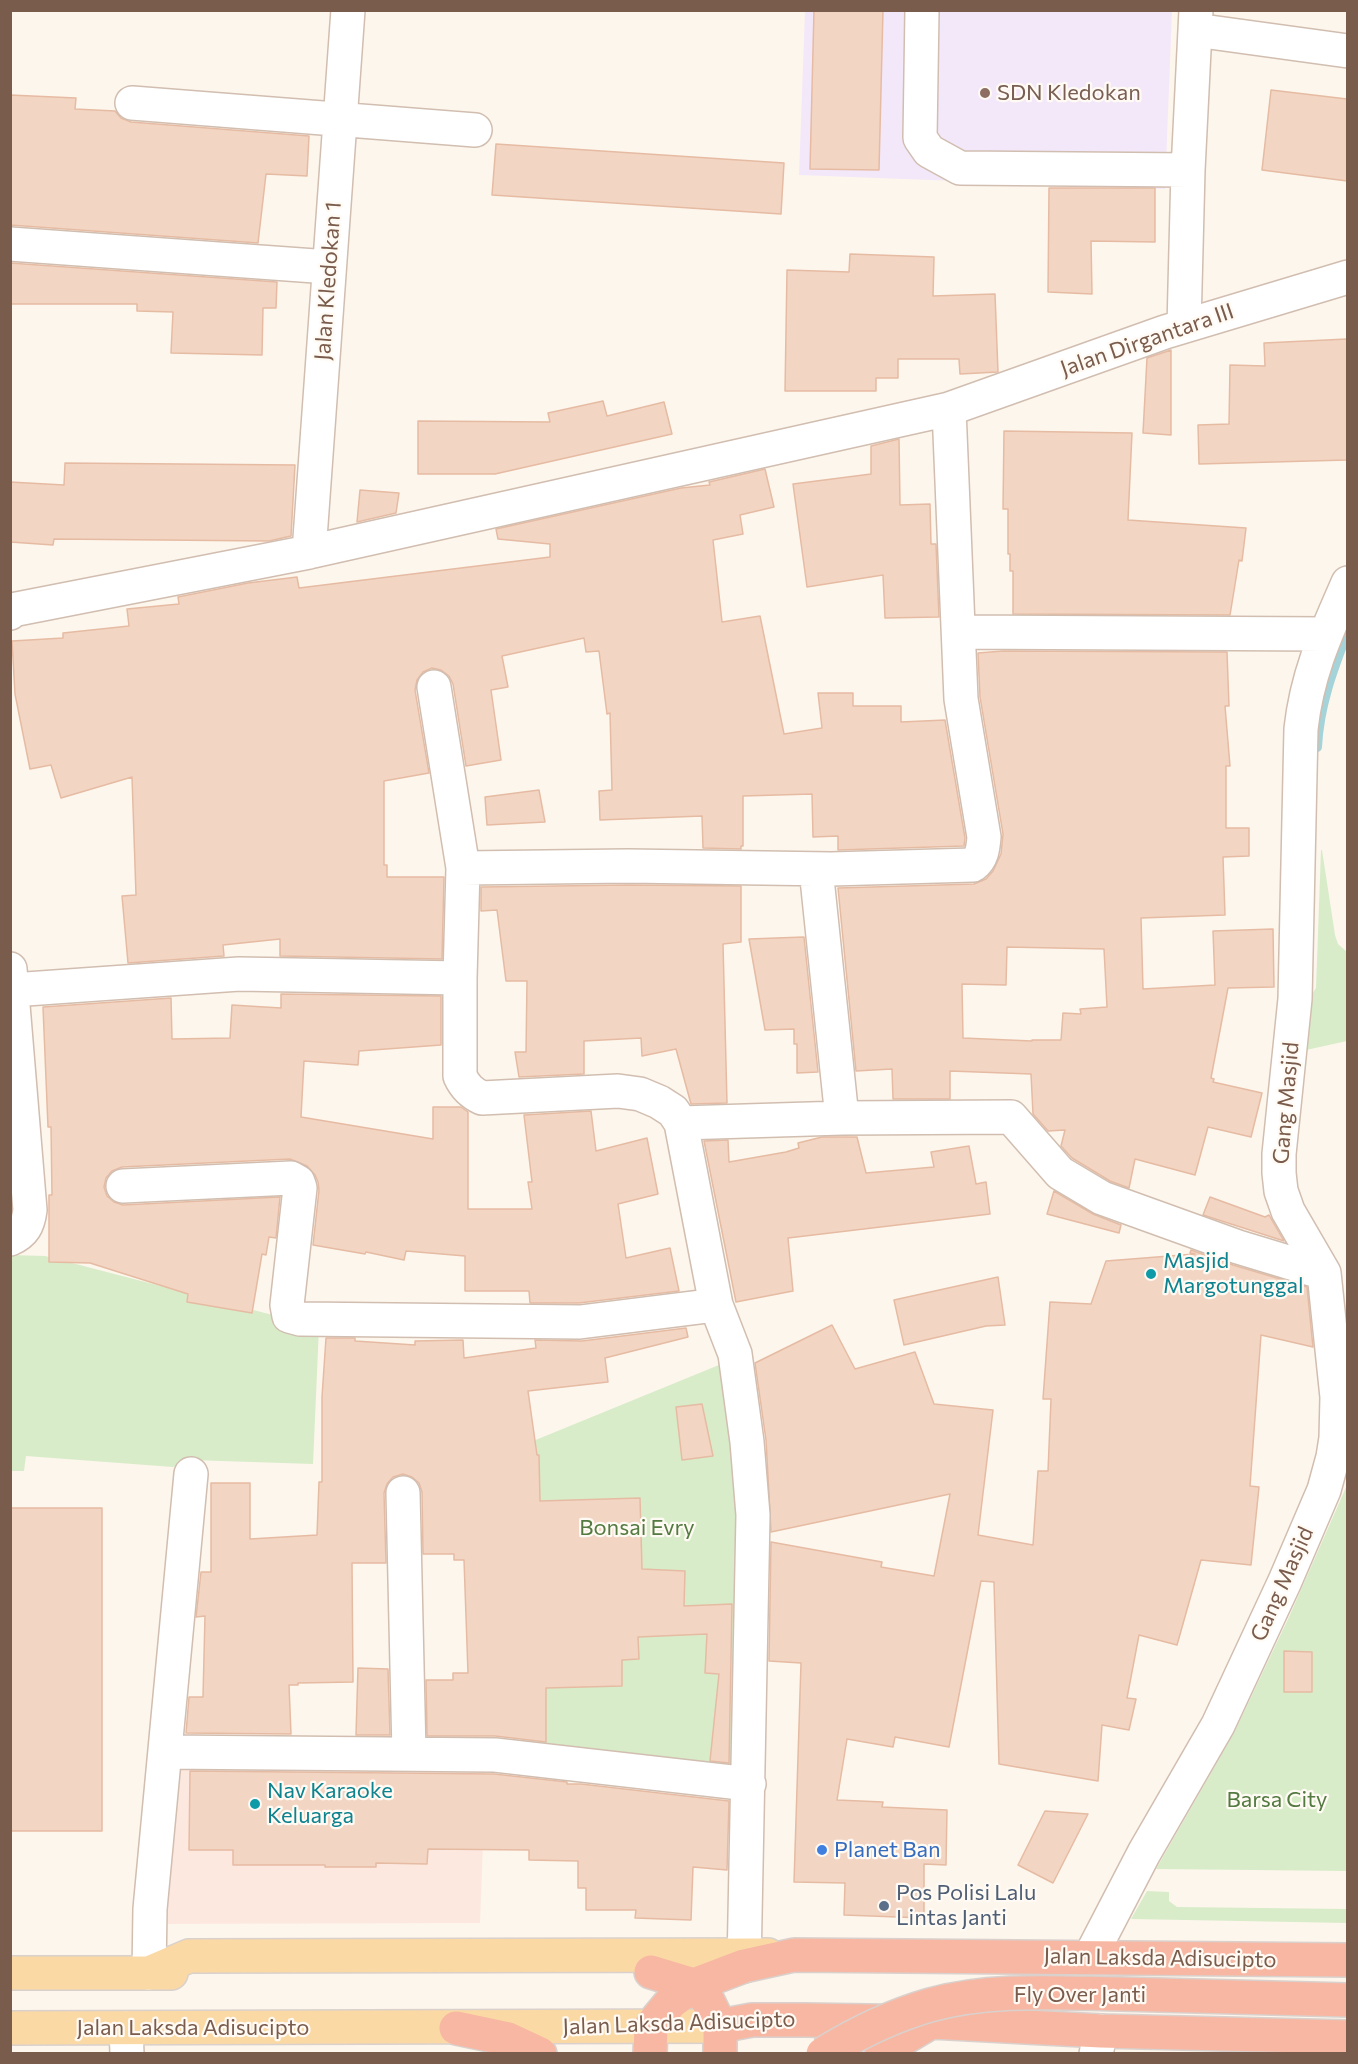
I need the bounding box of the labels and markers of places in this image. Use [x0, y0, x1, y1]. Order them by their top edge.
place label: SDN Kledokan [997, 80, 1141, 106]
marker: SDN Kledokan [978, 86, 992, 100]
place label: Masjid Margotunggal [1163, 1248, 1304, 1300]
marker: Masjid Margotunggal [1144, 1267, 1158, 1281]
place label: Nav Karaoke Keluarga [267, 1778, 393, 1830]
marker: Nav Karaoke Keluarga [248, 1797, 262, 1811]
place label: Planet Ban [834, 1837, 940, 1863]
marker: Planet Ban [815, 1843, 829, 1857]
place label: Pos Polisi Lalu Lintas Janti [896, 1880, 1036, 1932]
marker: Pos Polisi Lalu Lintas Janti [877, 1899, 891, 1913]

